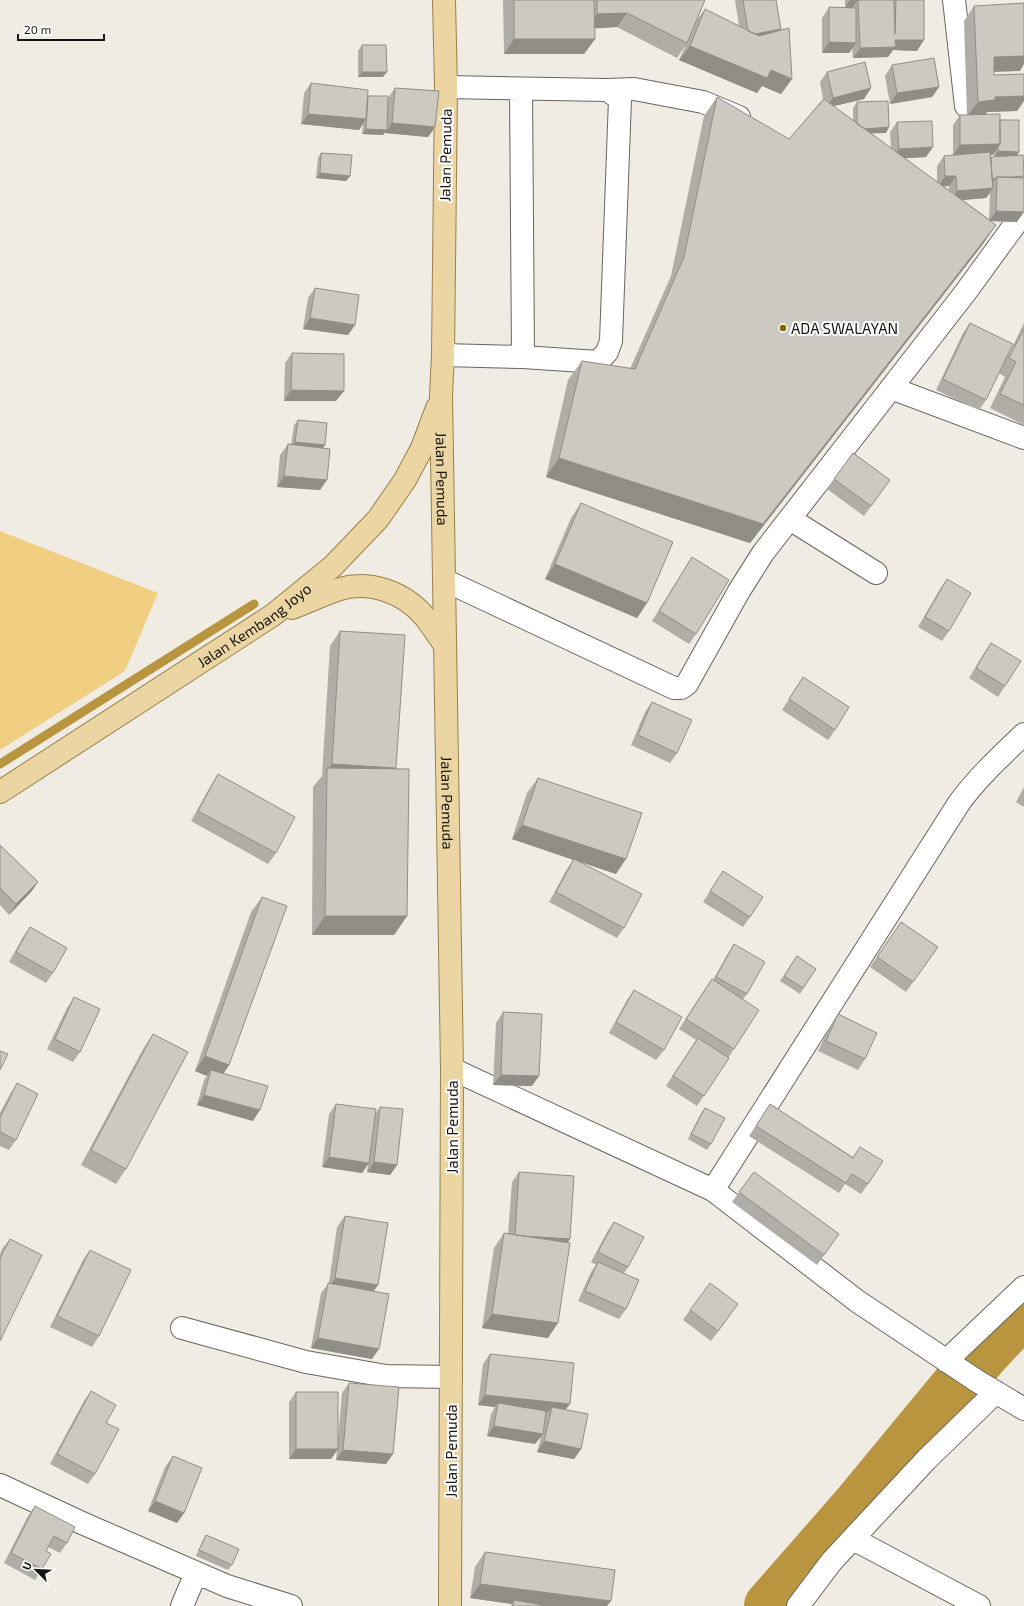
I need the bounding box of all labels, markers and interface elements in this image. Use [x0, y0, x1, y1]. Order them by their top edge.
scale bar [18, 16, 104, 42]
text: 20 m [24, 22, 51, 36]
street label: Jalan Pemuda [435, 108, 455, 202]
place label: ADA SWALAYAN [791, 319, 898, 337]
marker: ADA SWALAYAN [778, 323, 788, 333]
street label: Jalan Pemuda [433, 432, 452, 526]
street label: Jalan Kembang Joyo [194, 579, 314, 671]
street label: Jalan Pemuda [438, 756, 457, 850]
street label: Jalan Pemuda [443, 1080, 461, 1174]
street label: Jalan Pemuda [442, 1404, 460, 1498]
north arrow [16, 1550, 56, 1590]
text: U [19, 1560, 34, 1572]

